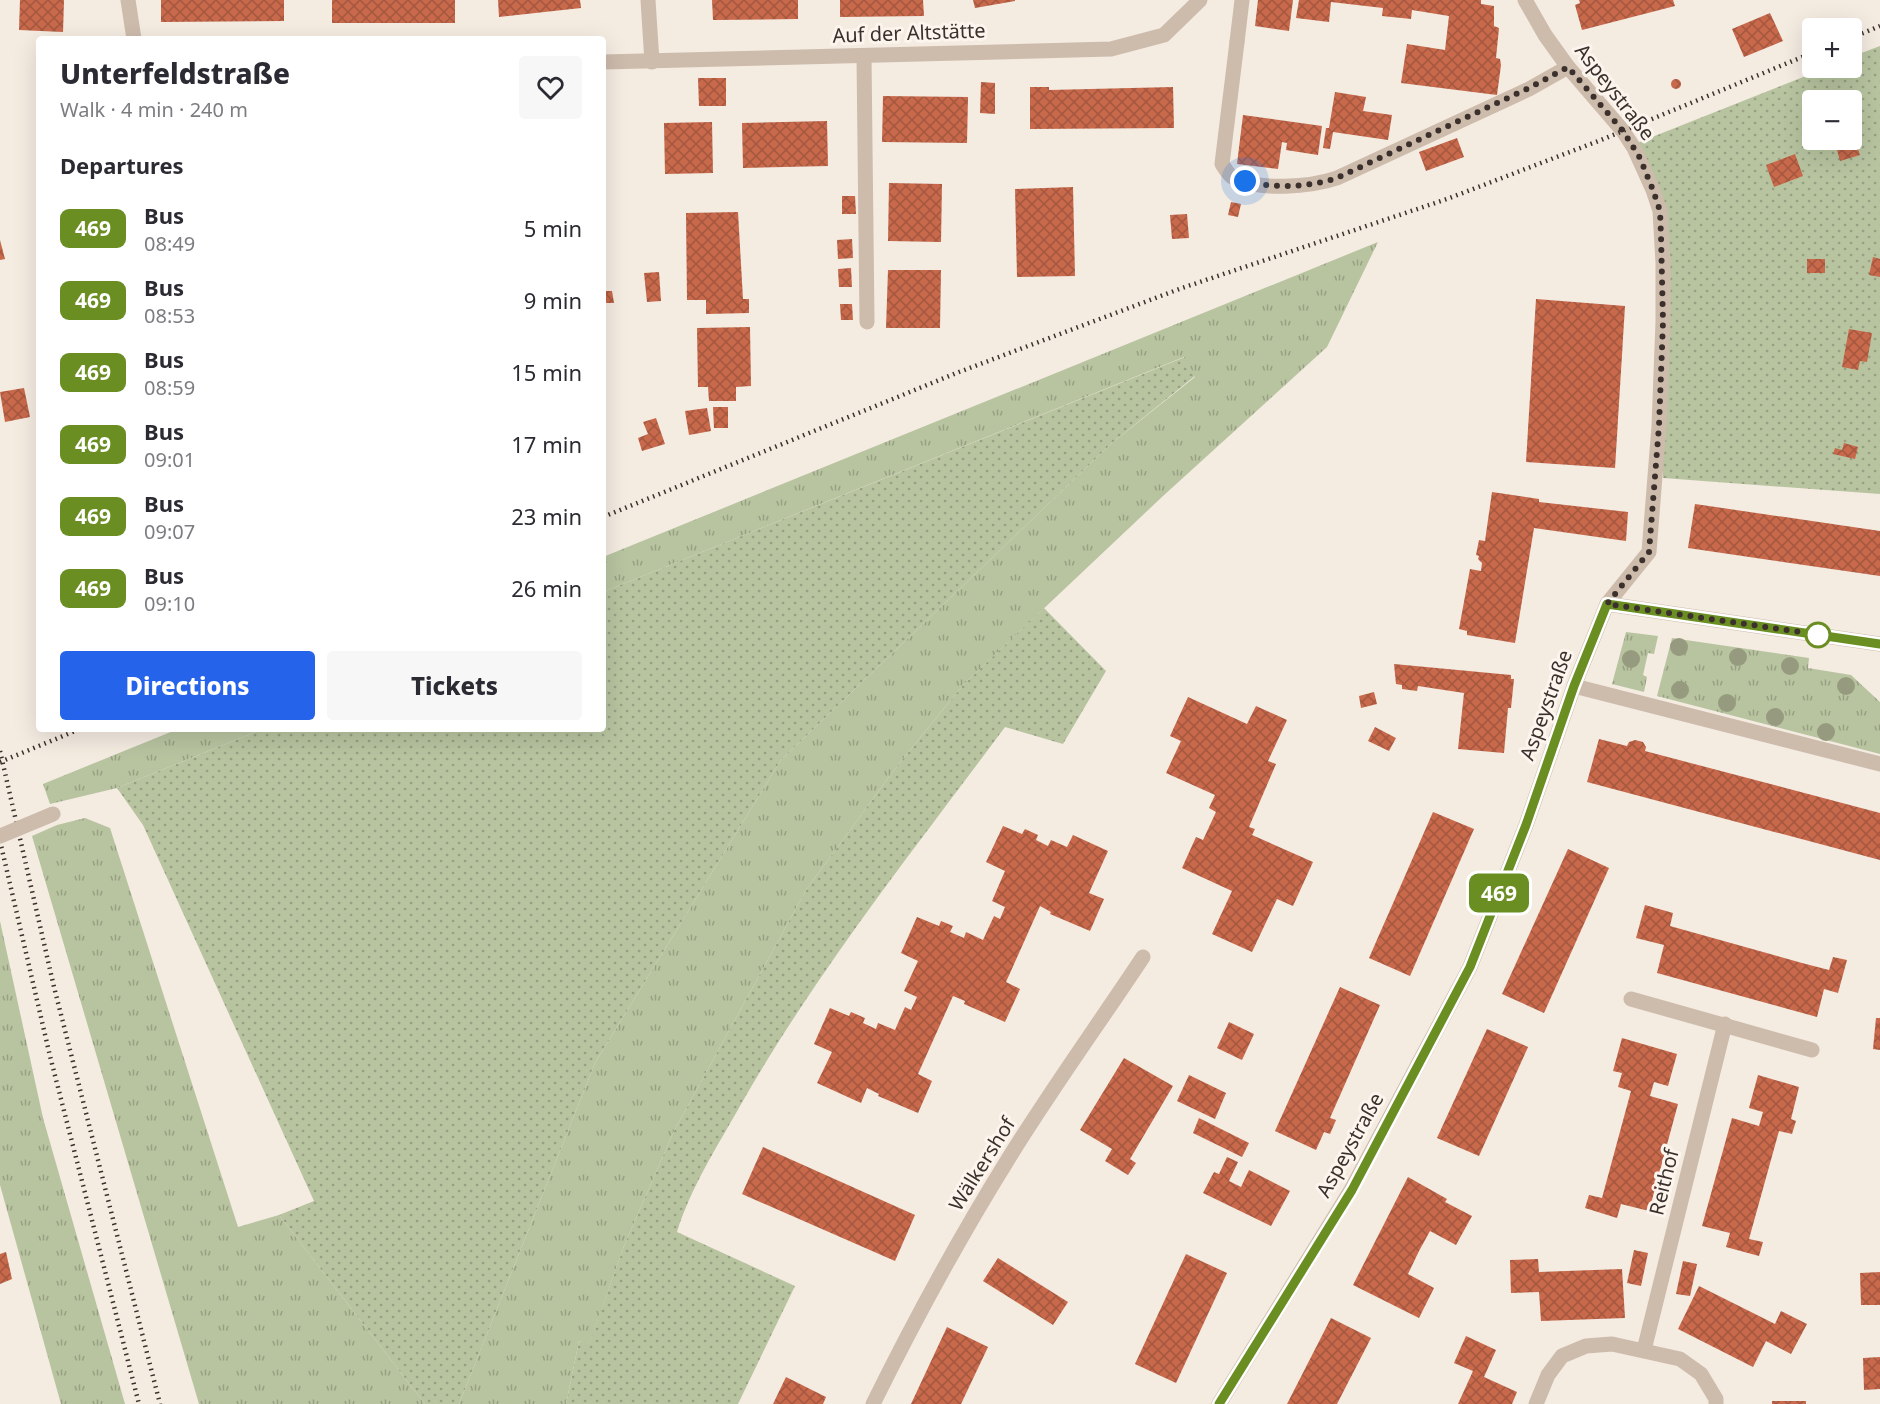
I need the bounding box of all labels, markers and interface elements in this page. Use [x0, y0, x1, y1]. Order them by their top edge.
street label: Auf der Altstätte [832, 16, 986, 49]
map controls [1802, 18, 1862, 150]
button: + [1802, 18, 1862, 78]
street label: Aspeystraße [1569, 38, 1662, 146]
text: Unterfeldstraße [60, 54, 290, 92]
button: heart [519, 56, 582, 119]
button: − [1802, 90, 1862, 150]
text: Walk · 4 min · 240 m [60, 96, 248, 123]
text: Departures [60, 150, 184, 180]
your location [1230, 166, 1260, 196]
text: Bus [144, 200, 184, 230]
text: 5 min [524, 213, 582, 243]
text: 469 [75, 214, 111, 242]
text: 08:49 [144, 230, 195, 257]
text: Bus [144, 272, 184, 302]
text: 9 min [524, 285, 582, 315]
text: 469 [75, 286, 111, 314]
text: 08:53 [144, 302, 195, 329]
text: Bus [144, 344, 184, 374]
text: 15 min [511, 357, 582, 387]
text: 469 [75, 358, 111, 386]
text: 08:59 [144, 374, 195, 401]
text: Bus [144, 416, 184, 446]
text: 17 min [511, 429, 582, 459]
text: 469 [75, 430, 111, 458]
text: 09:01 [144, 446, 195, 473]
text: Bus [144, 488, 184, 518]
text: 23 min [511, 501, 582, 531]
text: 469 [75, 502, 111, 530]
text: 09:07 [144, 518, 195, 545]
text: Bus [144, 560, 184, 590]
text: 26 min [511, 573, 582, 603]
text: 469 [75, 574, 111, 602]
text: 09:10 [144, 590, 195, 617]
unlabelled marker [1805, 622, 1831, 648]
street label: Aspeystraße [1513, 646, 1578, 764]
button: Directions [60, 651, 315, 720]
button: Tickets [327, 651, 582, 720]
line badge: 469 [1464, 874, 1534, 912]
text: 469 [1481, 879, 1517, 907]
street label: Aspeystraße [1310, 1088, 1389, 1202]
street label: Wälkershof [942, 1111, 1022, 1216]
street label: Reithof [1642, 1145, 1685, 1218]

